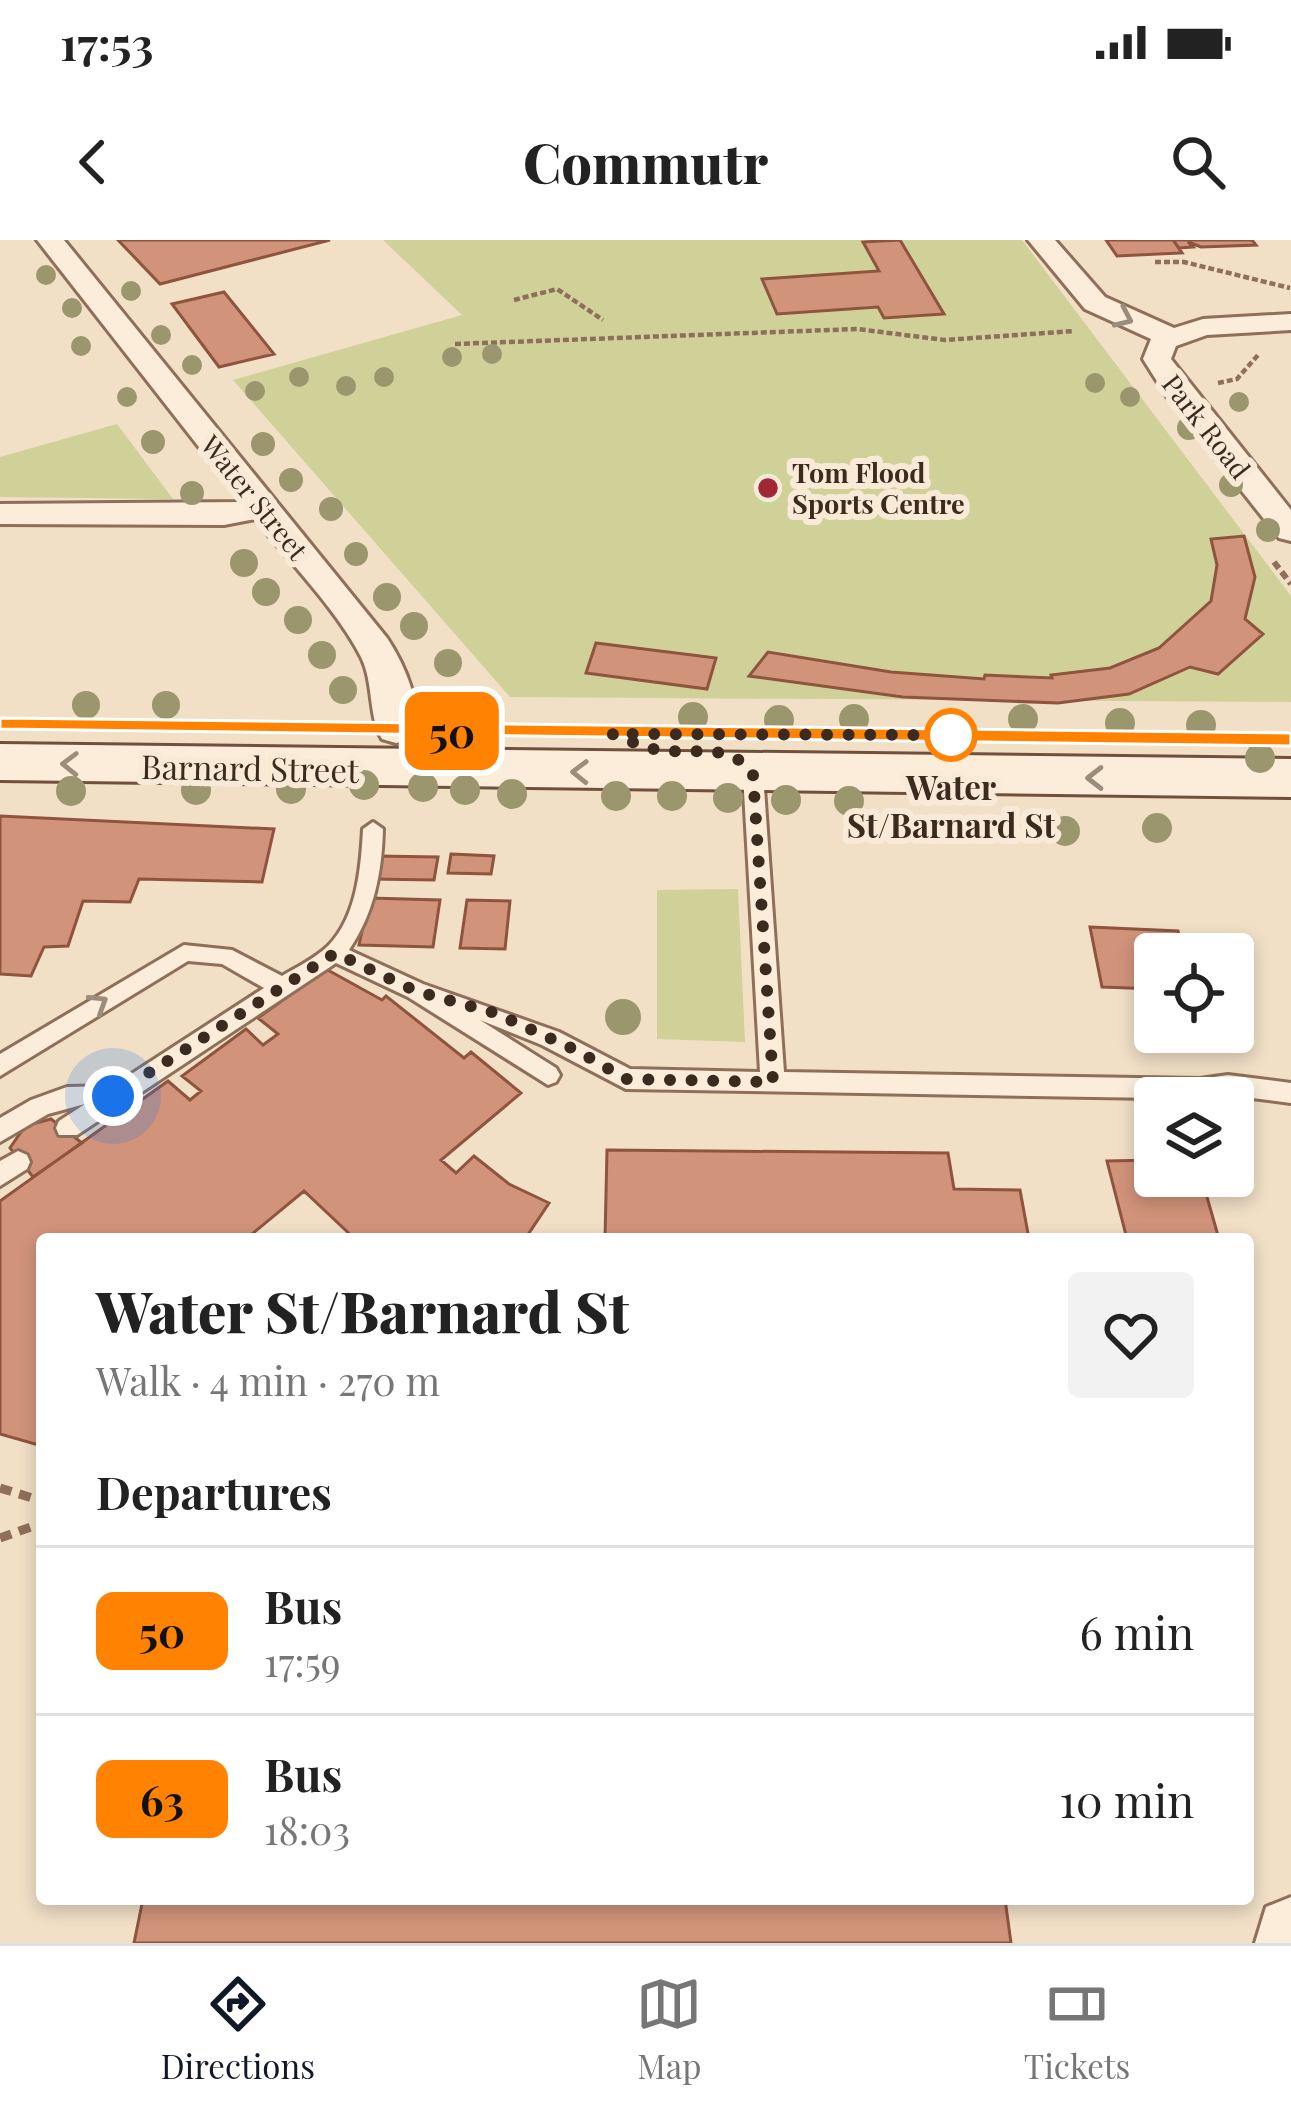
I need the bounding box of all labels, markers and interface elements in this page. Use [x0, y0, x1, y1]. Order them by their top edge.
text: 17:53 [60, 12, 153, 72]
text: Commutr [523, 126, 768, 198]
icon: back [60, 129, 126, 195]
icon: search [1165, 129, 1231, 195]
one-way arrow [1112, 303, 1133, 327]
street label: Park Road [1155, 366, 1259, 486]
street label: Water Street [193, 426, 317, 567]
place label: Tom Flood Sports Centre [792, 454, 965, 521]
marker: Tom Flood Sports Centre [755, 475, 781, 501]
line badge: 50 [398, 692, 506, 770]
text: 50 [429, 703, 475, 759]
marker: Water St/Barnard St [926, 710, 976, 760]
street label: Barnard Street [141, 743, 361, 791]
one-way arrow [60, 751, 79, 777]
one-way arrow [570, 759, 588, 785]
place label: Water St/Barnard St [847, 764, 1056, 846]
one-way arrow [1085, 765, 1103, 791]
map controls [1134, 933, 1254, 1197]
button: locate [1134, 933, 1254, 1053]
one-way arrow [86, 995, 108, 1018]
your location [83, 1066, 143, 1126]
button: layers [1134, 1077, 1254, 1197]
text: Water St/Barnard St [96, 1271, 629, 1347]
button: heart [1068, 1272, 1194, 1398]
text: Walk · 4 min · 270 m [96, 1354, 440, 1406]
text: Departures [96, 1461, 332, 1521]
text: Bus [264, 1575, 342, 1635]
text: 6 min [1080, 1601, 1194, 1661]
text: 50 [139, 1603, 185, 1659]
text: 17:59 [264, 1635, 341, 1687]
text: Bus [264, 1743, 342, 1803]
text: 10 min [1059, 1769, 1194, 1829]
text: 63 [140, 1771, 184, 1827]
text: 18:03 [264, 1803, 350, 1855]
tab: Directions [161, 1971, 315, 2087]
tab: Map [636, 1971, 702, 2087]
tab: Tickets [1024, 1971, 1130, 2087]

